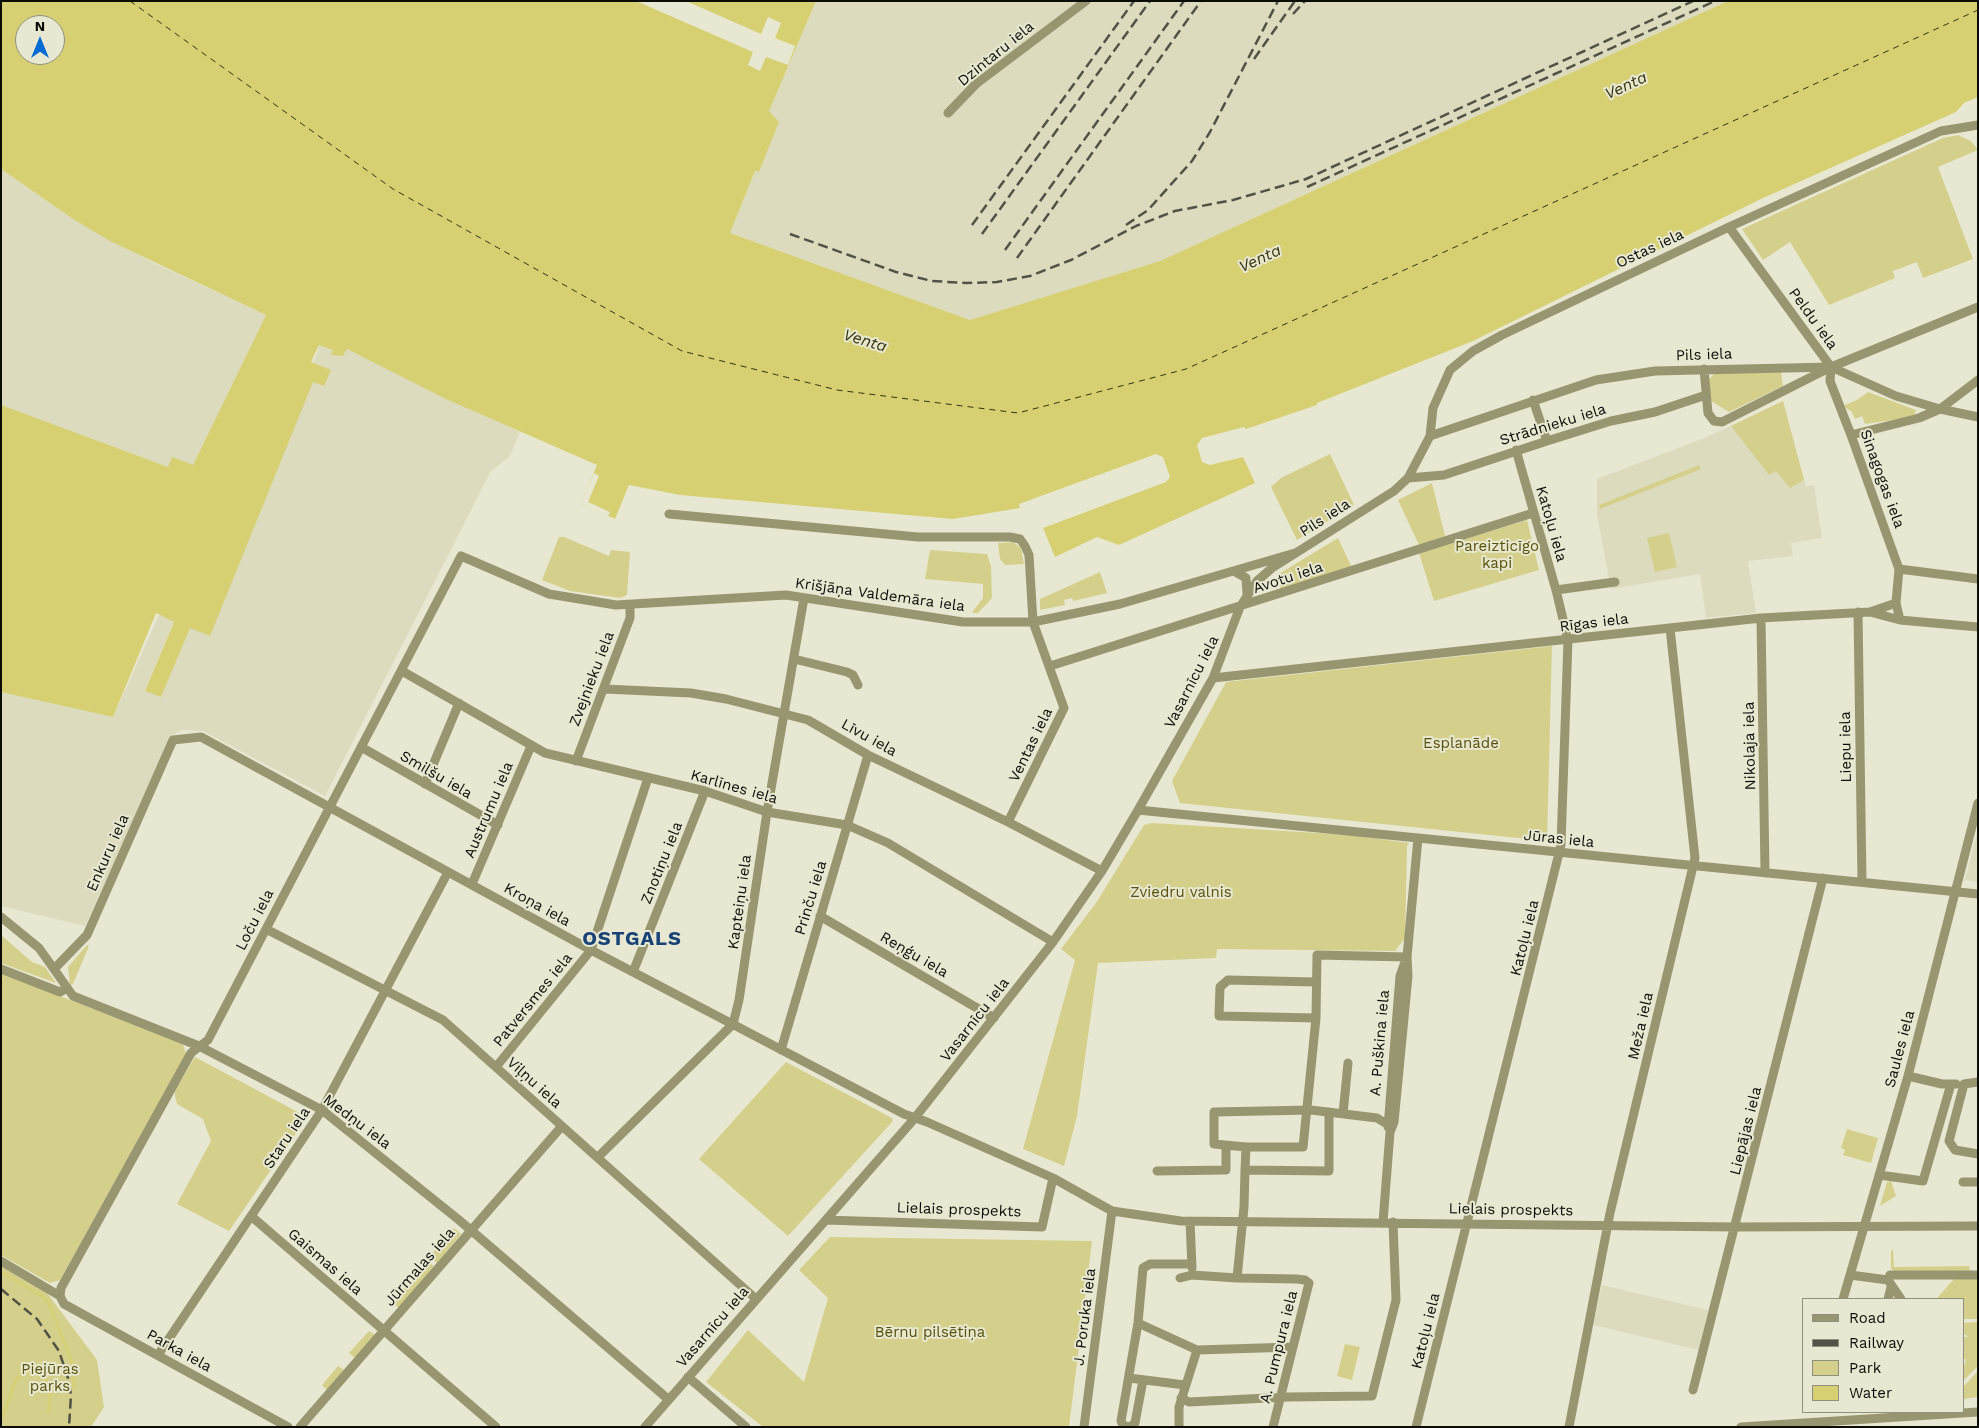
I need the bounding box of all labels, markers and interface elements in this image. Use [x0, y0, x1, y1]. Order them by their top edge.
north arrow [15, 15, 65, 65]
text: N [35, 18, 45, 34]
street label: Dzintaru iela [954, 18, 1038, 90]
water label: Venta [1602, 68, 1650, 104]
street label: Ostas iela [1613, 225, 1687, 273]
water label: Venta [1236, 241, 1284, 277]
street label: Peldu iela [1785, 285, 1841, 353]
water label: Venta [841, 325, 889, 357]
street label: Pils iela [1675, 345, 1733, 365]
street label: Strādnieku iela [1498, 400, 1608, 450]
street label: Sinagogas iela [1856, 427, 1908, 531]
street label: Katoļu iela [1532, 484, 1570, 564]
street label: Pils iela [1296, 495, 1354, 541]
park label: Pareizticīgo kapi [1455, 538, 1539, 573]
street label: Avotu iela [1251, 558, 1325, 598]
street label: Krišjāņa Valdemāra iela [794, 574, 966, 616]
street label: Rīgas iela [1559, 610, 1629, 636]
street label: Zvejnieku iela [566, 629, 618, 729]
street label: Vasarnīcu iela [1161, 633, 1223, 731]
street label: Nikolaja iela [1740, 702, 1760, 790]
street label: Ventas iela [1005, 705, 1057, 785]
street label: Liepu iela [1836, 711, 1856, 783]
street label: Līvu iela [838, 715, 900, 761]
park label: Esplanāde [1423, 735, 1499, 753]
street label: Smilšu iela [397, 747, 475, 803]
street label: Austrumu iela [461, 759, 517, 861]
street label: Karlīnes iela [689, 766, 779, 808]
street label: Enkuru iela [83, 812, 133, 894]
street label: Znotiņu iela [637, 819, 687, 907]
street label: Jūras iela [1523, 826, 1595, 852]
street label: Kapteiņu iela [724, 853, 756, 951]
street label: Prinču iela [791, 859, 831, 937]
street label: Kroņa iela [501, 879, 573, 931]
park label: Zviedru valnis [1130, 884, 1232, 902]
street label: Loču iela [232, 886, 278, 954]
street label: Katoļu iela [1507, 898, 1543, 978]
district label: OSTGALS [581, 927, 683, 951]
street label: Reņģu iela [877, 928, 951, 982]
street label: Patversmes iela [490, 949, 576, 1051]
street label: Vasarnīcu iela [937, 974, 1013, 1066]
street label: A. Puškina iela [1366, 989, 1394, 1097]
street label: Meža iela [1625, 991, 1657, 1061]
street label: Saules iela [1881, 1008, 1919, 1090]
street label: Viļņu iela [503, 1054, 565, 1112]
street label: Liepājas iela [1726, 1085, 1766, 1177]
street label: Medņu iela [320, 1091, 394, 1153]
street label: Staru iela [260, 1104, 314, 1172]
street label: Lielais prospekts [896, 1199, 1022, 1221]
street label: Lielais prospekts [1449, 1200, 1573, 1220]
street label: Jūrmalas iela [381, 1224, 459, 1310]
street label: Gaismas iela [284, 1225, 366, 1299]
street label: J. Poruka iela [1070, 1267, 1100, 1367]
street label: Vasarnīcu iela [673, 1283, 753, 1371]
street label: A. Pumpura iela [1256, 1289, 1302, 1405]
street label: Katoļu iela [1408, 1291, 1444, 1371]
legend [1802, 1298, 1964, 1413]
text: Road [1849, 1309, 1886, 1327]
park label: Bērnu pilsētiņa [875, 1324, 985, 1342]
street label: Parka iela [143, 1326, 215, 1376]
text: Railway [1849, 1334, 1904, 1352]
text: Park [1849, 1359, 1881, 1377]
park label: Piejūras parks [21, 1361, 79, 1396]
text: Water [1849, 1384, 1892, 1402]

